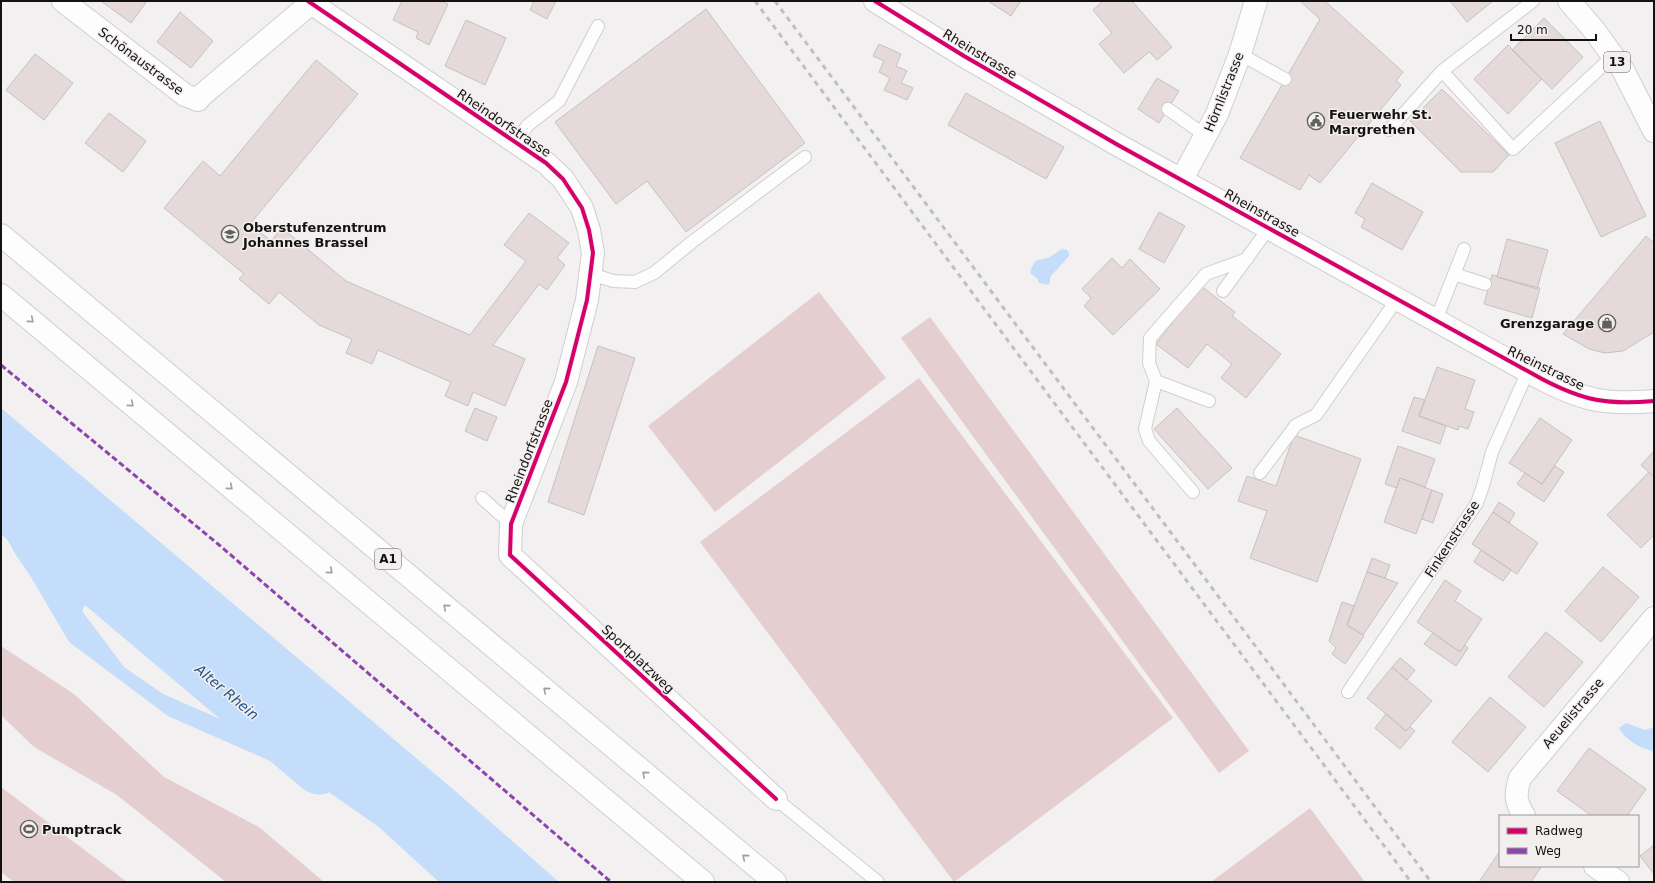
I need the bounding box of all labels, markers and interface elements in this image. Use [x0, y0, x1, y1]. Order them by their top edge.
scale bar [1511, 16, 1596, 42]
text: 20 m [1517, 23, 1548, 37]
street label: Schönaustrasse [95, 24, 187, 98]
street label: Rheinstrasse [940, 26, 1020, 82]
street label: Hörnlistrasse [1201, 50, 1247, 134]
road number: 13 [1604, 52, 1630, 72]
street label: Rheindorfstrasse [454, 86, 554, 160]
place label: Feuerwehr St. Margrethen [1329, 107, 1432, 137]
public building icon: Feuerwehr St. Margrethen [1306, 111, 1326, 131]
street label: Rheinstrasse [1222, 186, 1302, 240]
place label: Oberstufenzentrum Johannes Brassel [242, 220, 387, 250]
school or university icon: Oberstufenzentrum Johannes Brassel [220, 224, 240, 244]
shop icon: Grenzgarage [1597, 313, 1617, 333]
one-way arrow [26, 316, 34, 323]
place label: Grenzgarage [1500, 316, 1594, 331]
street label: Rheinstrasse [1505, 343, 1587, 393]
street label: Rheindorfstrasse [502, 397, 556, 505]
one-way arrow [126, 399, 133, 406]
one-way arrow [226, 483, 233, 490]
street label: Finkenstrasse [1422, 498, 1482, 580]
road number: A1 [375, 549, 401, 569]
one-way arrow [326, 566, 333, 573]
one-way arrow [443, 604, 451, 611]
street label: Sportplatzweg [599, 622, 677, 696]
water label: Alter Rhein [191, 660, 262, 723]
street label: Aeuelistrasse [1539, 675, 1607, 751]
one-way arrow [543, 688, 550, 695]
one-way arrow [643, 771, 650, 778]
legend [1499, 815, 1639, 867]
sports icon: Pumptrack [19, 819, 39, 839]
place label: Pumptrack [42, 822, 122, 837]
text: Radweg [1535, 824, 1583, 838]
text: Weg [1535, 844, 1561, 858]
one-way arrow [743, 855, 750, 862]

